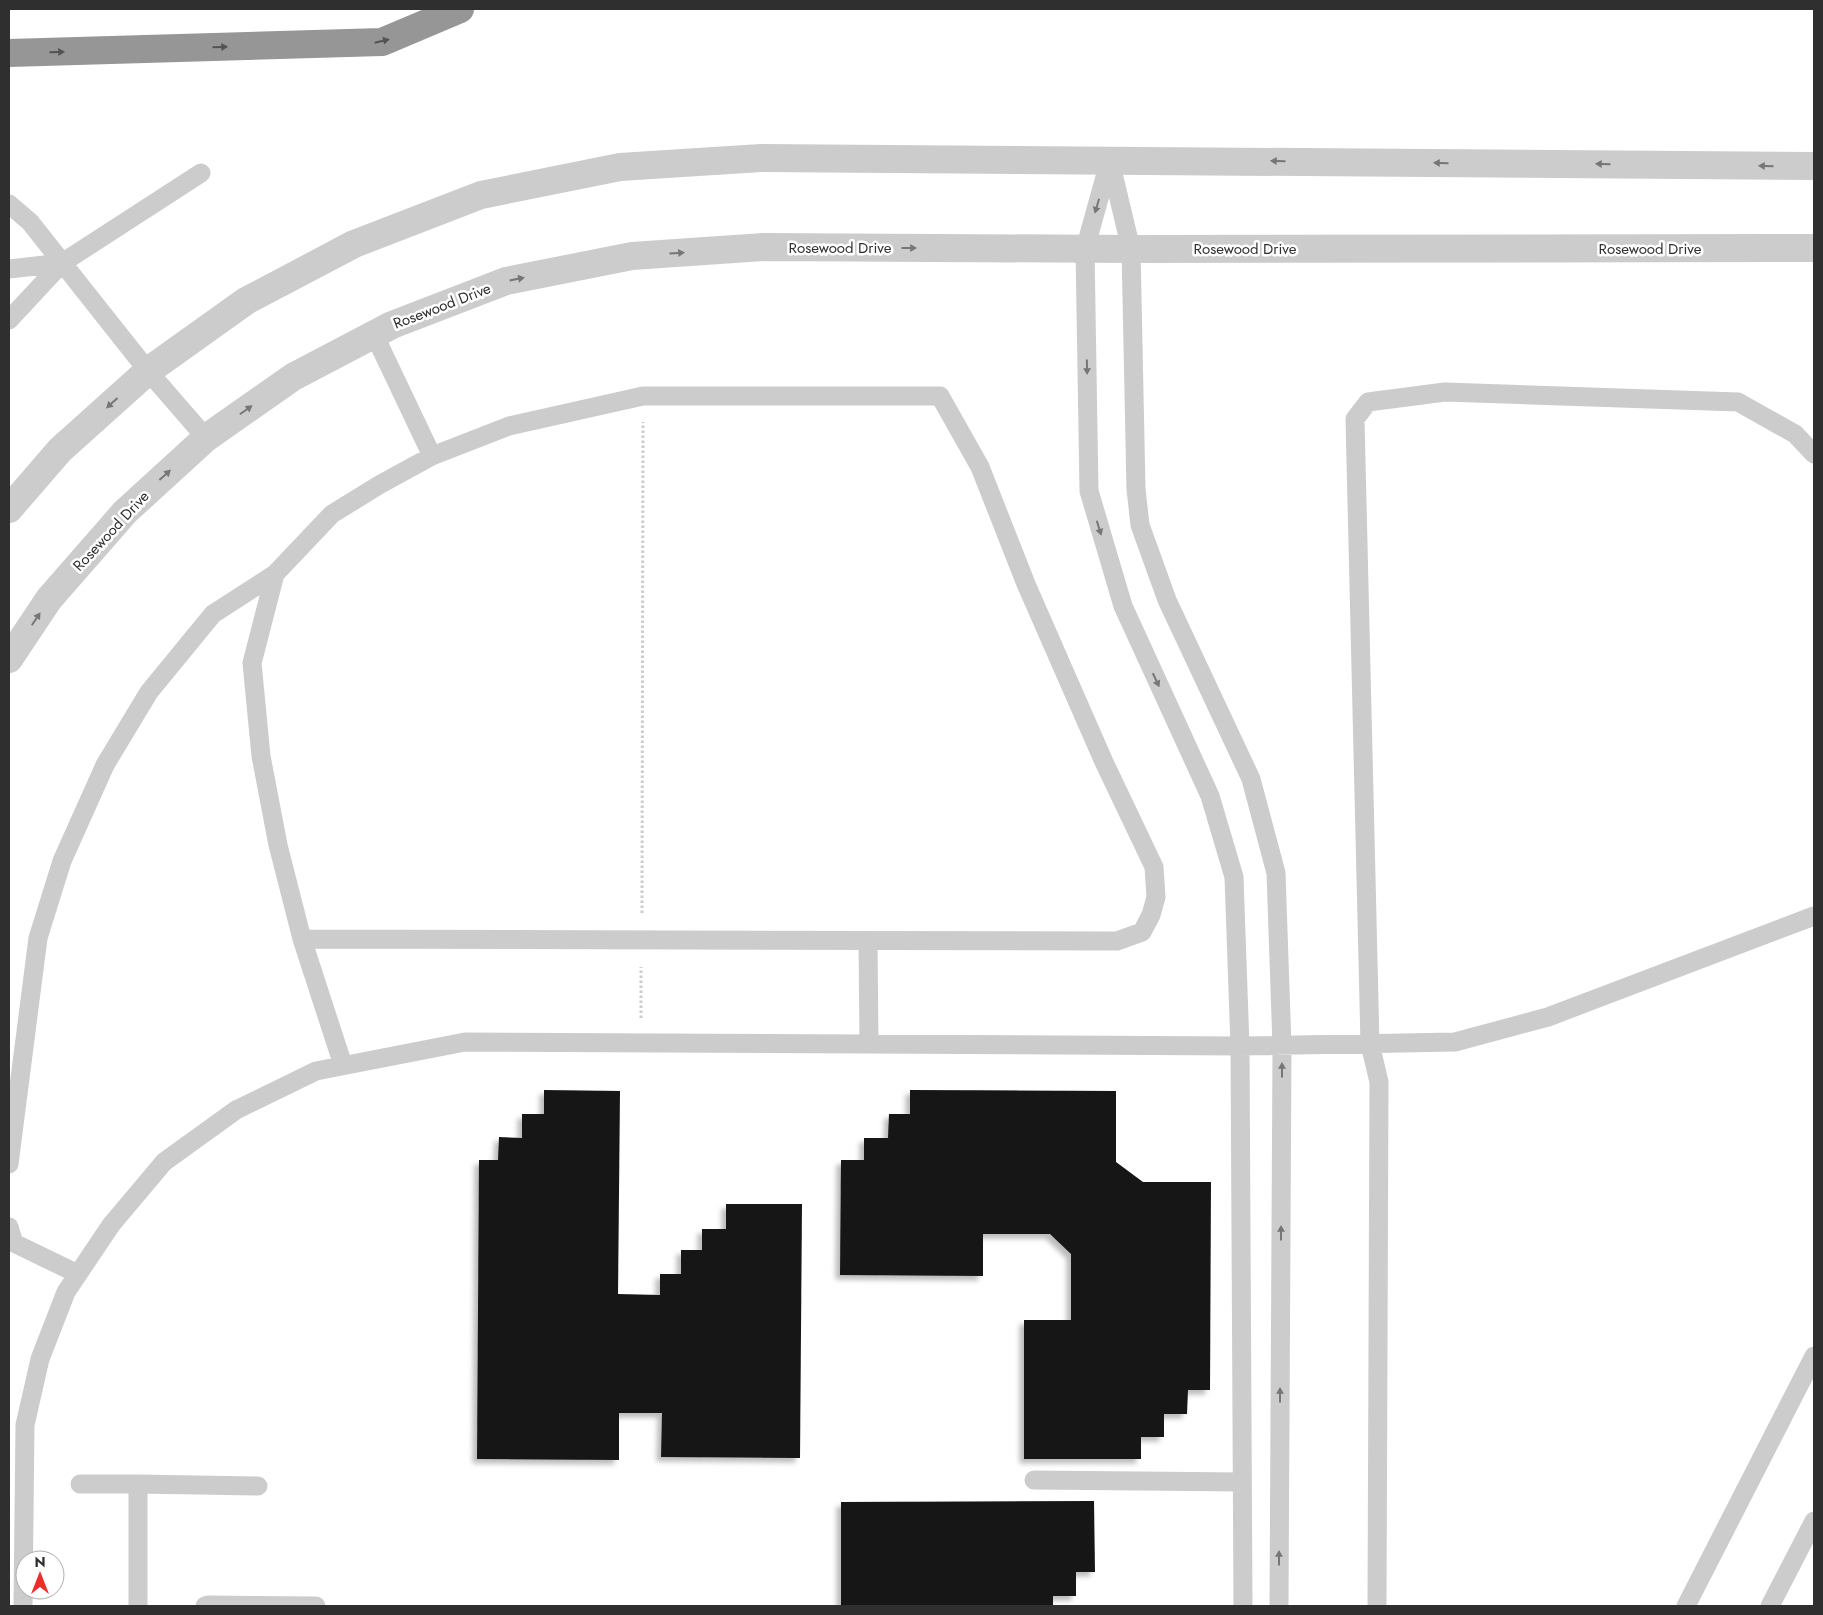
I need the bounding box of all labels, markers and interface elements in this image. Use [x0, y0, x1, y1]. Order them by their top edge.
one-way arrow [374, 37, 390, 45]
one-way arrow [212, 43, 228, 51]
one-way arrow [50, 47, 66, 55]
one-way arrow [1270, 157, 1286, 165]
one-way arrow [1432, 159, 1448, 167]
one-way arrow [1595, 160, 1611, 168]
one-way arrow [1757, 162, 1773, 170]
one-way arrow [1093, 199, 1101, 214]
street label: Rosewood Drive [789, 237, 892, 259]
street label: Rosewood Drive [1194, 238, 1297, 260]
street label: Rosewood Drive [1599, 238, 1702, 260]
one-way arrow [902, 244, 918, 252]
one-way arrow [669, 249, 685, 257]
one-way arrow [509, 275, 525, 283]
street label: Rosewood Drive [390, 277, 494, 335]
one-way arrow [1083, 359, 1091, 375]
one-way arrow [107, 397, 119, 409]
one-way arrow [239, 405, 253, 415]
one-way arrow [159, 469, 171, 481]
street label: Rosewood Drive [68, 486, 154, 576]
one-way arrow [1096, 521, 1104, 536]
one-way arrow [31, 612, 41, 625]
one-way arrow [1153, 673, 1161, 687]
one-way arrow [1278, 1062, 1286, 1078]
one-way arrow [1277, 1224, 1285, 1240]
one-way arrow [1276, 1387, 1284, 1403]
one-way arrow [1275, 1549, 1283, 1565]
north arrow [15, 1550, 65, 1600]
text: N [34, 1552, 46, 1572]

